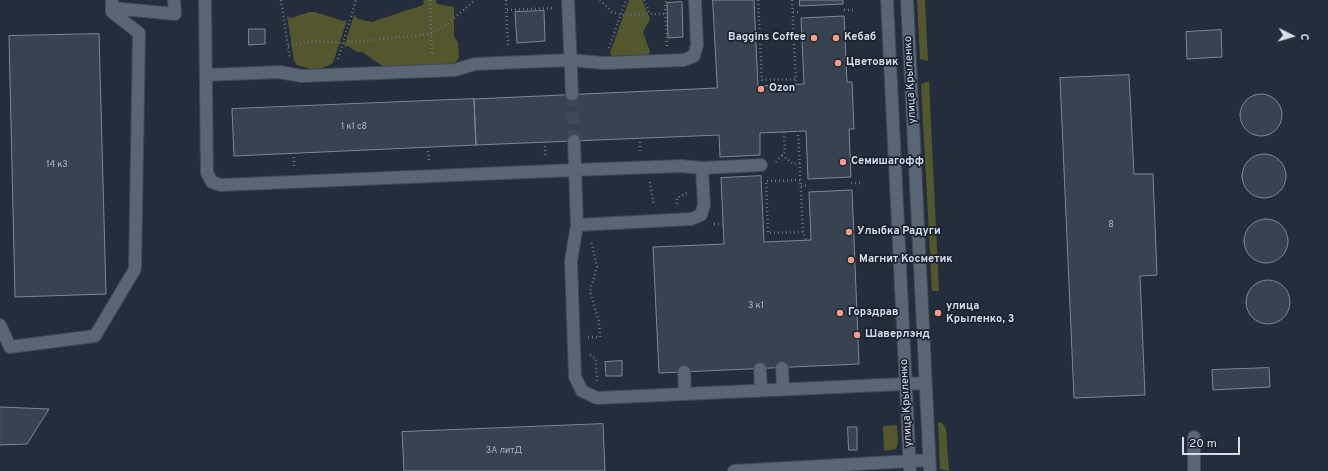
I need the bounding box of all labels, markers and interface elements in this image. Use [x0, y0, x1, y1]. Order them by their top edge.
north arrow [1272, 16, 1312, 56]
place label: Baggins Coffee [728, 31, 806, 45]
place label: Кебаб [844, 31, 876, 45]
marker: Baggins Coffee [809, 33, 819, 43]
marker: Кебаб [831, 33, 841, 43]
text: С [1297, 33, 1311, 41]
street label: улица Крыленко [902, 36, 920, 124]
place label: Цветовик [846, 56, 898, 70]
marker: Цветовик [833, 58, 843, 68]
place label: Ozon [769, 82, 795, 96]
marker: Ozon [756, 84, 766, 94]
house number: 1 к1 с8 [341, 122, 367, 132]
place label: Семишагофф [851, 155, 924, 169]
marker: Семишагофф [838, 157, 848, 167]
house number: 14 к3 [46, 160, 68, 170]
house number: 8 [1108, 220, 1114, 230]
place label: Улыбка Радуги [857, 225, 941, 239]
marker: Улыбка Радуги [844, 227, 854, 237]
place label: Магнит Косметик [859, 253, 953, 267]
marker: Магнит Косметик [846, 255, 856, 265]
place label: улица Крыленко, 3 [946, 300, 1014, 326]
house number: 3 к1 [748, 301, 764, 311]
place label: Горздрав [848, 306, 899, 320]
marker: Горздрав [835, 308, 845, 318]
marker: улица Крыленко, 3 [933, 308, 943, 318]
place label: Шаверлэнд [865, 328, 930, 342]
marker: Шаверлэнд [852, 330, 862, 340]
street label: улица Крыленко [898, 359, 916, 447]
scale bar [1184, 429, 1242, 455]
text: 20 m [1189, 436, 1217, 452]
house number: 3А литД [486, 446, 522, 456]

